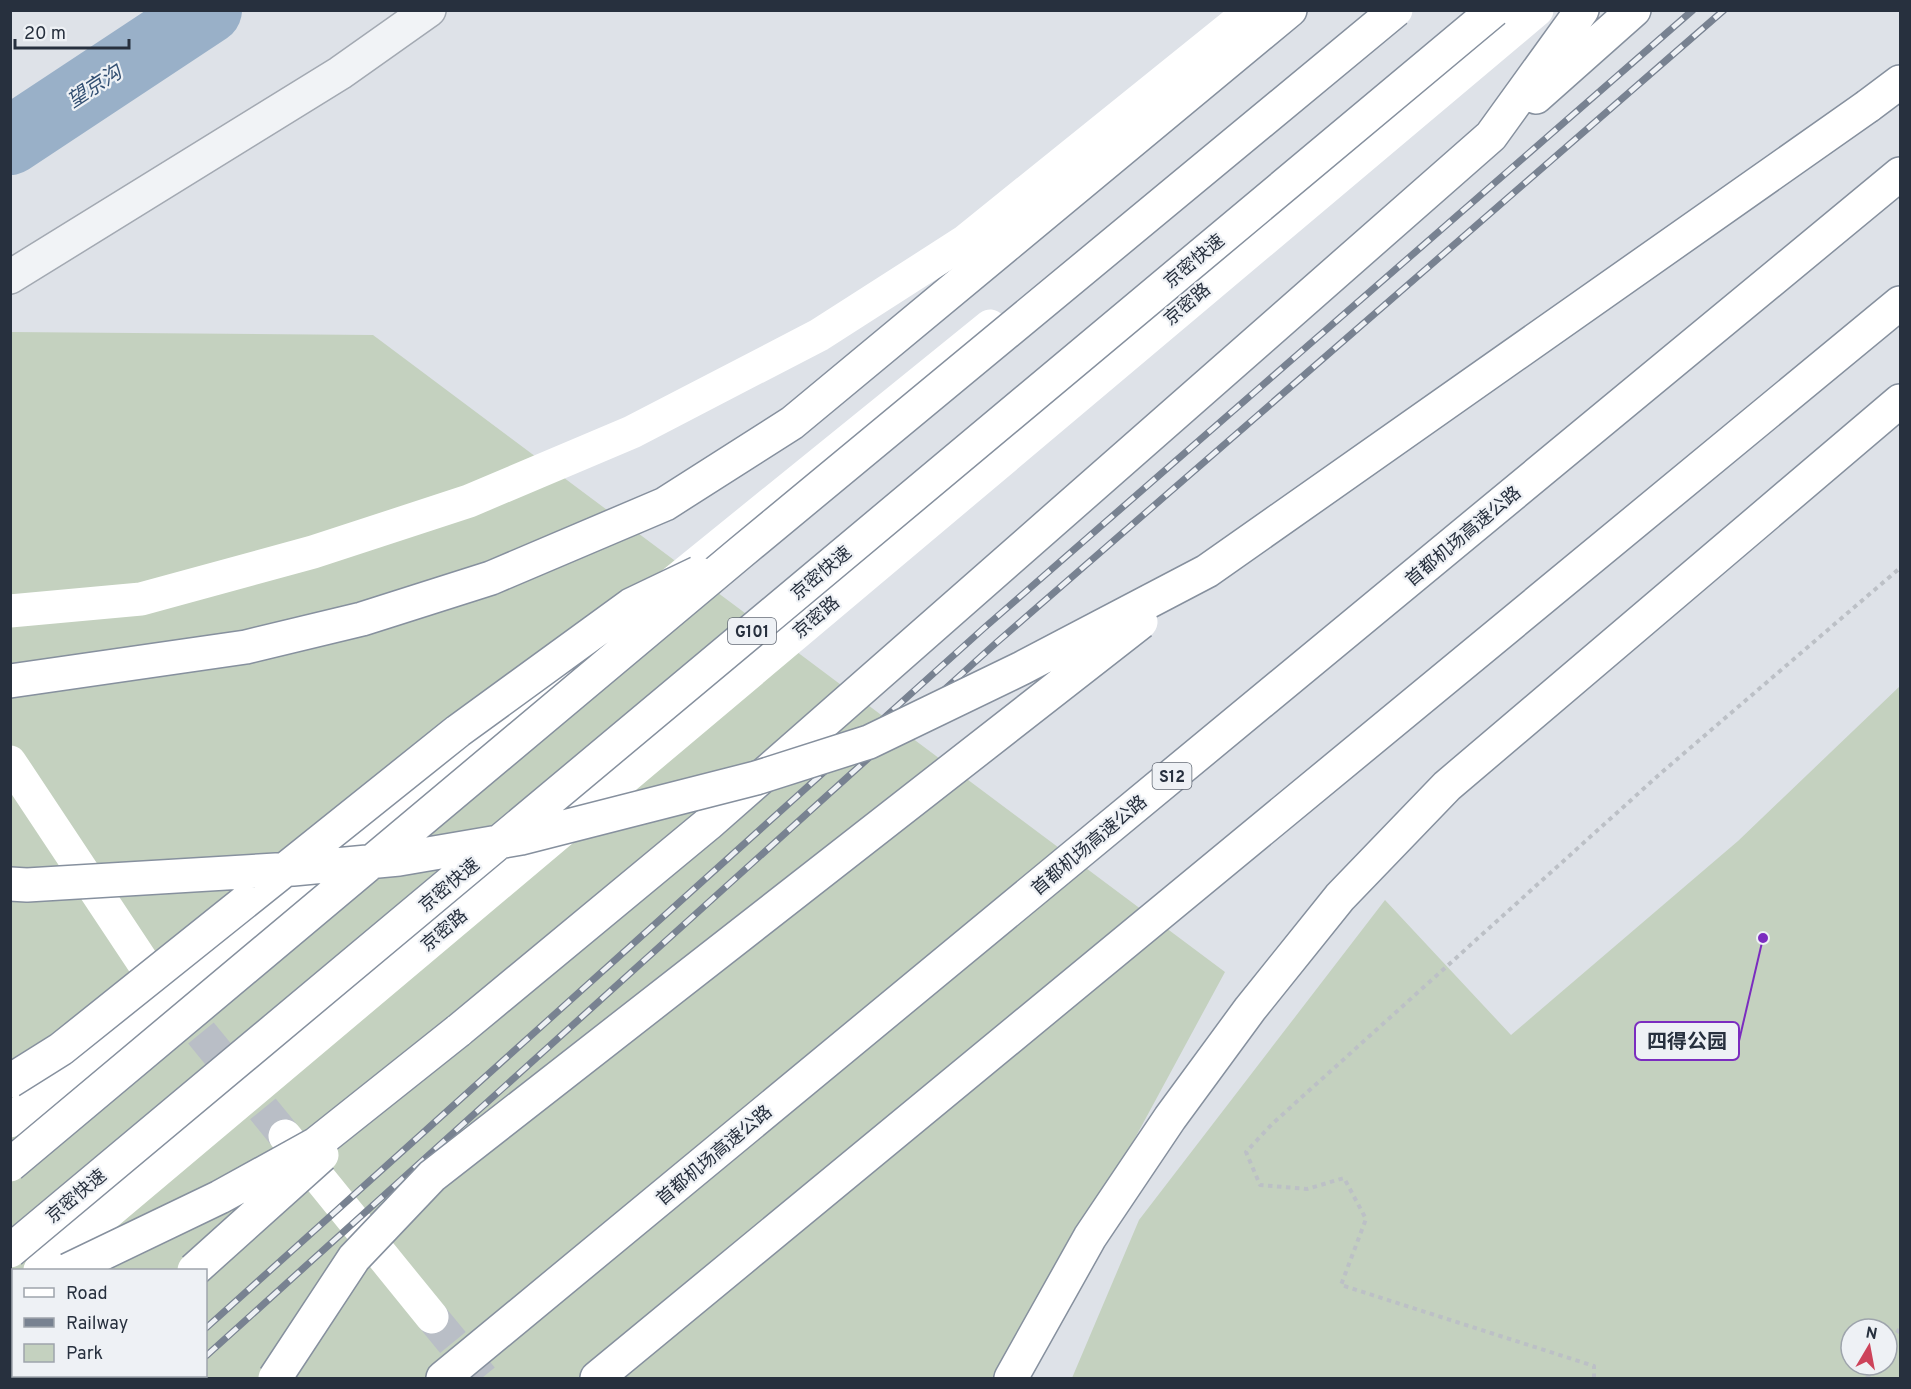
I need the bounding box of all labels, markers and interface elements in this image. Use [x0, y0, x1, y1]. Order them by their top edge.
scale bar [15, 12, 129, 50]
text: 20 m [24, 23, 66, 46]
water label: 望京沟 [63, 59, 129, 115]
street label: 京密快速 [1160, 230, 1230, 294]
street label: 京密路 [1160, 279, 1216, 331]
street label: 首都机场高速公路 [1401, 482, 1527, 592]
street label: 京密快速 [787, 542, 857, 606]
street label: 京密路 [789, 592, 845, 644]
road number: G101 [728, 618, 776, 644]
road number: S12 [1152, 763, 1192, 789]
street label: 首都机场高速公路 [1027, 791, 1153, 901]
street label: 京密快速 [415, 854, 485, 918]
street label: 京密路 [417, 905, 473, 957]
callout: 四得公园 [1635, 1022, 1739, 1060]
text: 四得公园 [1647, 1030, 1727, 1056]
street label: 首都机场高速公路 [652, 1101, 778, 1211]
street label: 京密快速 [42, 1165, 112, 1229]
legend [12, 1269, 207, 1377]
text: Road [66, 1283, 108, 1306]
text: Railway [66, 1313, 128, 1336]
north arrow [1839, 1317, 1899, 1377]
text: N [1864, 1323, 1879, 1345]
text: Park [66, 1343, 103, 1366]

